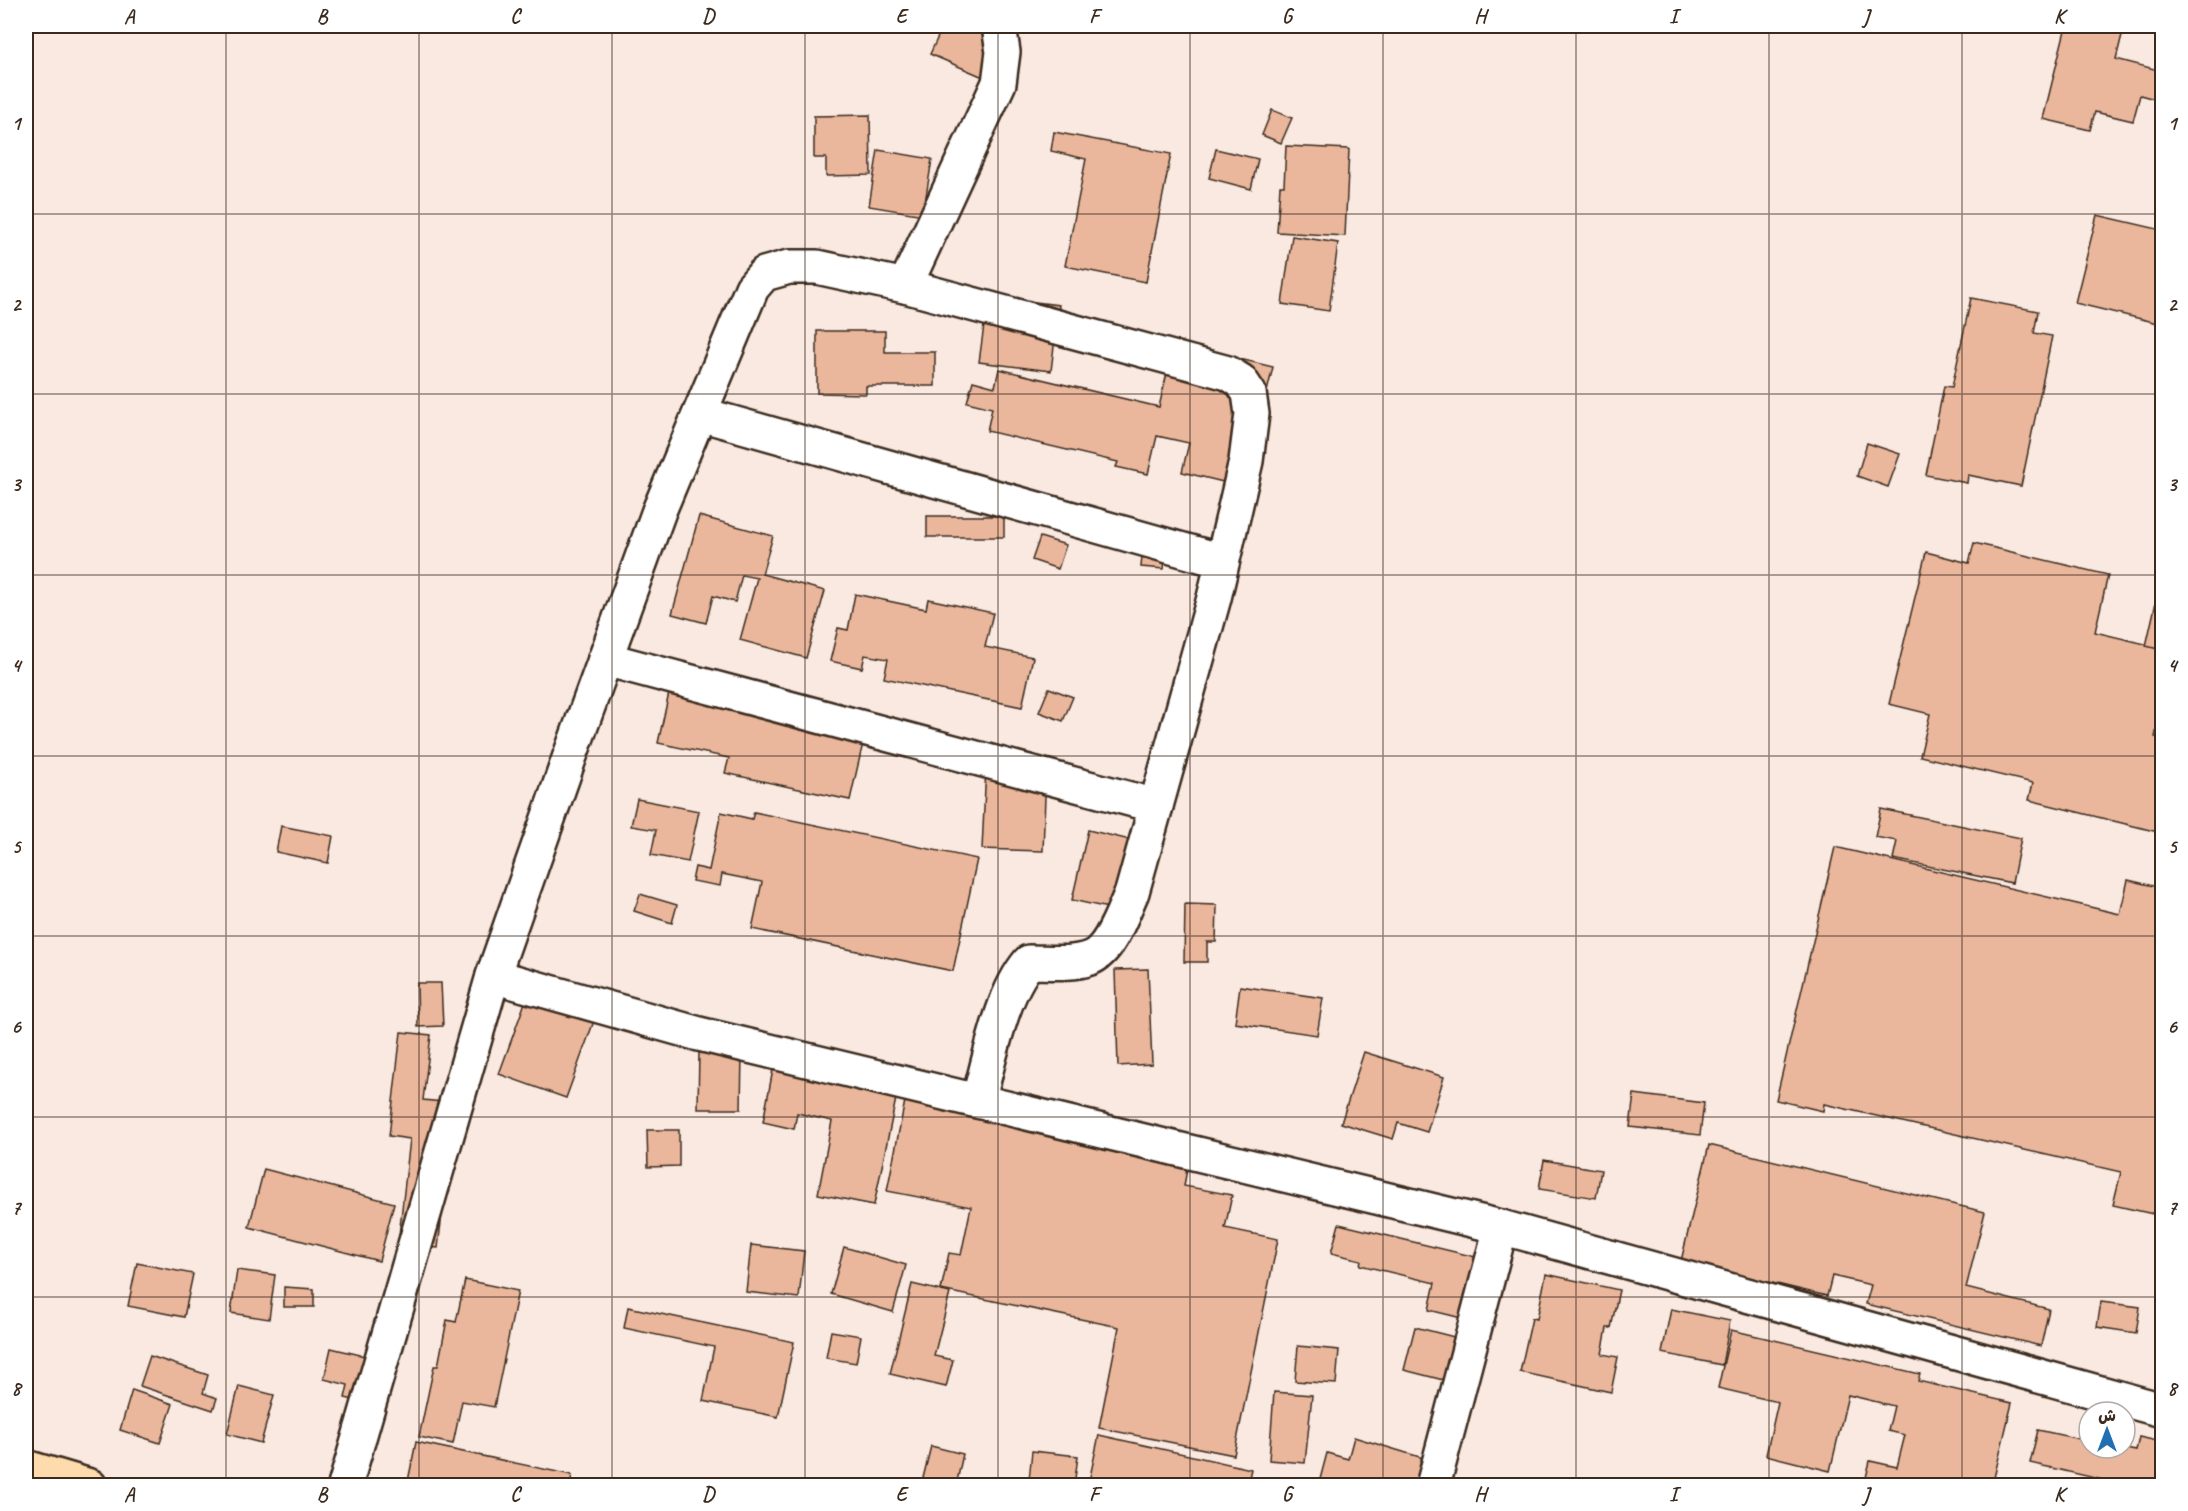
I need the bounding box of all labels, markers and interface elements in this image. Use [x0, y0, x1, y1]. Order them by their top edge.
text: A [124, 4, 136, 29]
text: B [317, 4, 329, 29]
text: C [510, 4, 522, 29]
text: D [702, 4, 716, 29]
text: E [896, 4, 910, 29]
text: F [1089, 4, 1103, 29]
text: G [1282, 4, 1295, 29]
text: H [1474, 4, 1489, 29]
text: I [1669, 4, 1682, 29]
text: J [1861, 4, 1873, 29]
text: K [2054, 4, 2068, 29]
text: 1 [12, 111, 23, 136]
text: 1 [2168, 111, 2179, 136]
text: 2 [12, 292, 23, 317]
text: 2 [2168, 292, 2179, 317]
text: 3 [12, 472, 23, 497]
text: 3 [2168, 472, 2179, 497]
text: 4 [12, 653, 24, 678]
text: 4 [2168, 653, 2180, 678]
text: 5 [12, 834, 23, 859]
text: 5 [2168, 834, 2179, 859]
text: 6 [11, 1014, 22, 1039]
text: 6 [2167, 1014, 2178, 1039]
text: 7 [12, 1195, 23, 1220]
text: 7 [2168, 1195, 2179, 1220]
text: 8 [12, 1376, 24, 1401]
text: 8 [2168, 1376, 2180, 1401]
north arrow [2077, 1400, 2137, 1460]
text: ش [2098, 1406, 2116, 1426]
text: A [124, 1482, 136, 1507]
text: B [317, 1482, 329, 1507]
text: C [510, 1482, 522, 1507]
text: D [702, 1482, 716, 1507]
text: E [896, 1482, 910, 1507]
text: F [1089, 1482, 1103, 1507]
text: G [1282, 1482, 1295, 1507]
text: H [1474, 1482, 1489, 1507]
text: I [1669, 1482, 1682, 1507]
text: J [1861, 1482, 1873, 1507]
text: K [2054, 1482, 2068, 1507]

